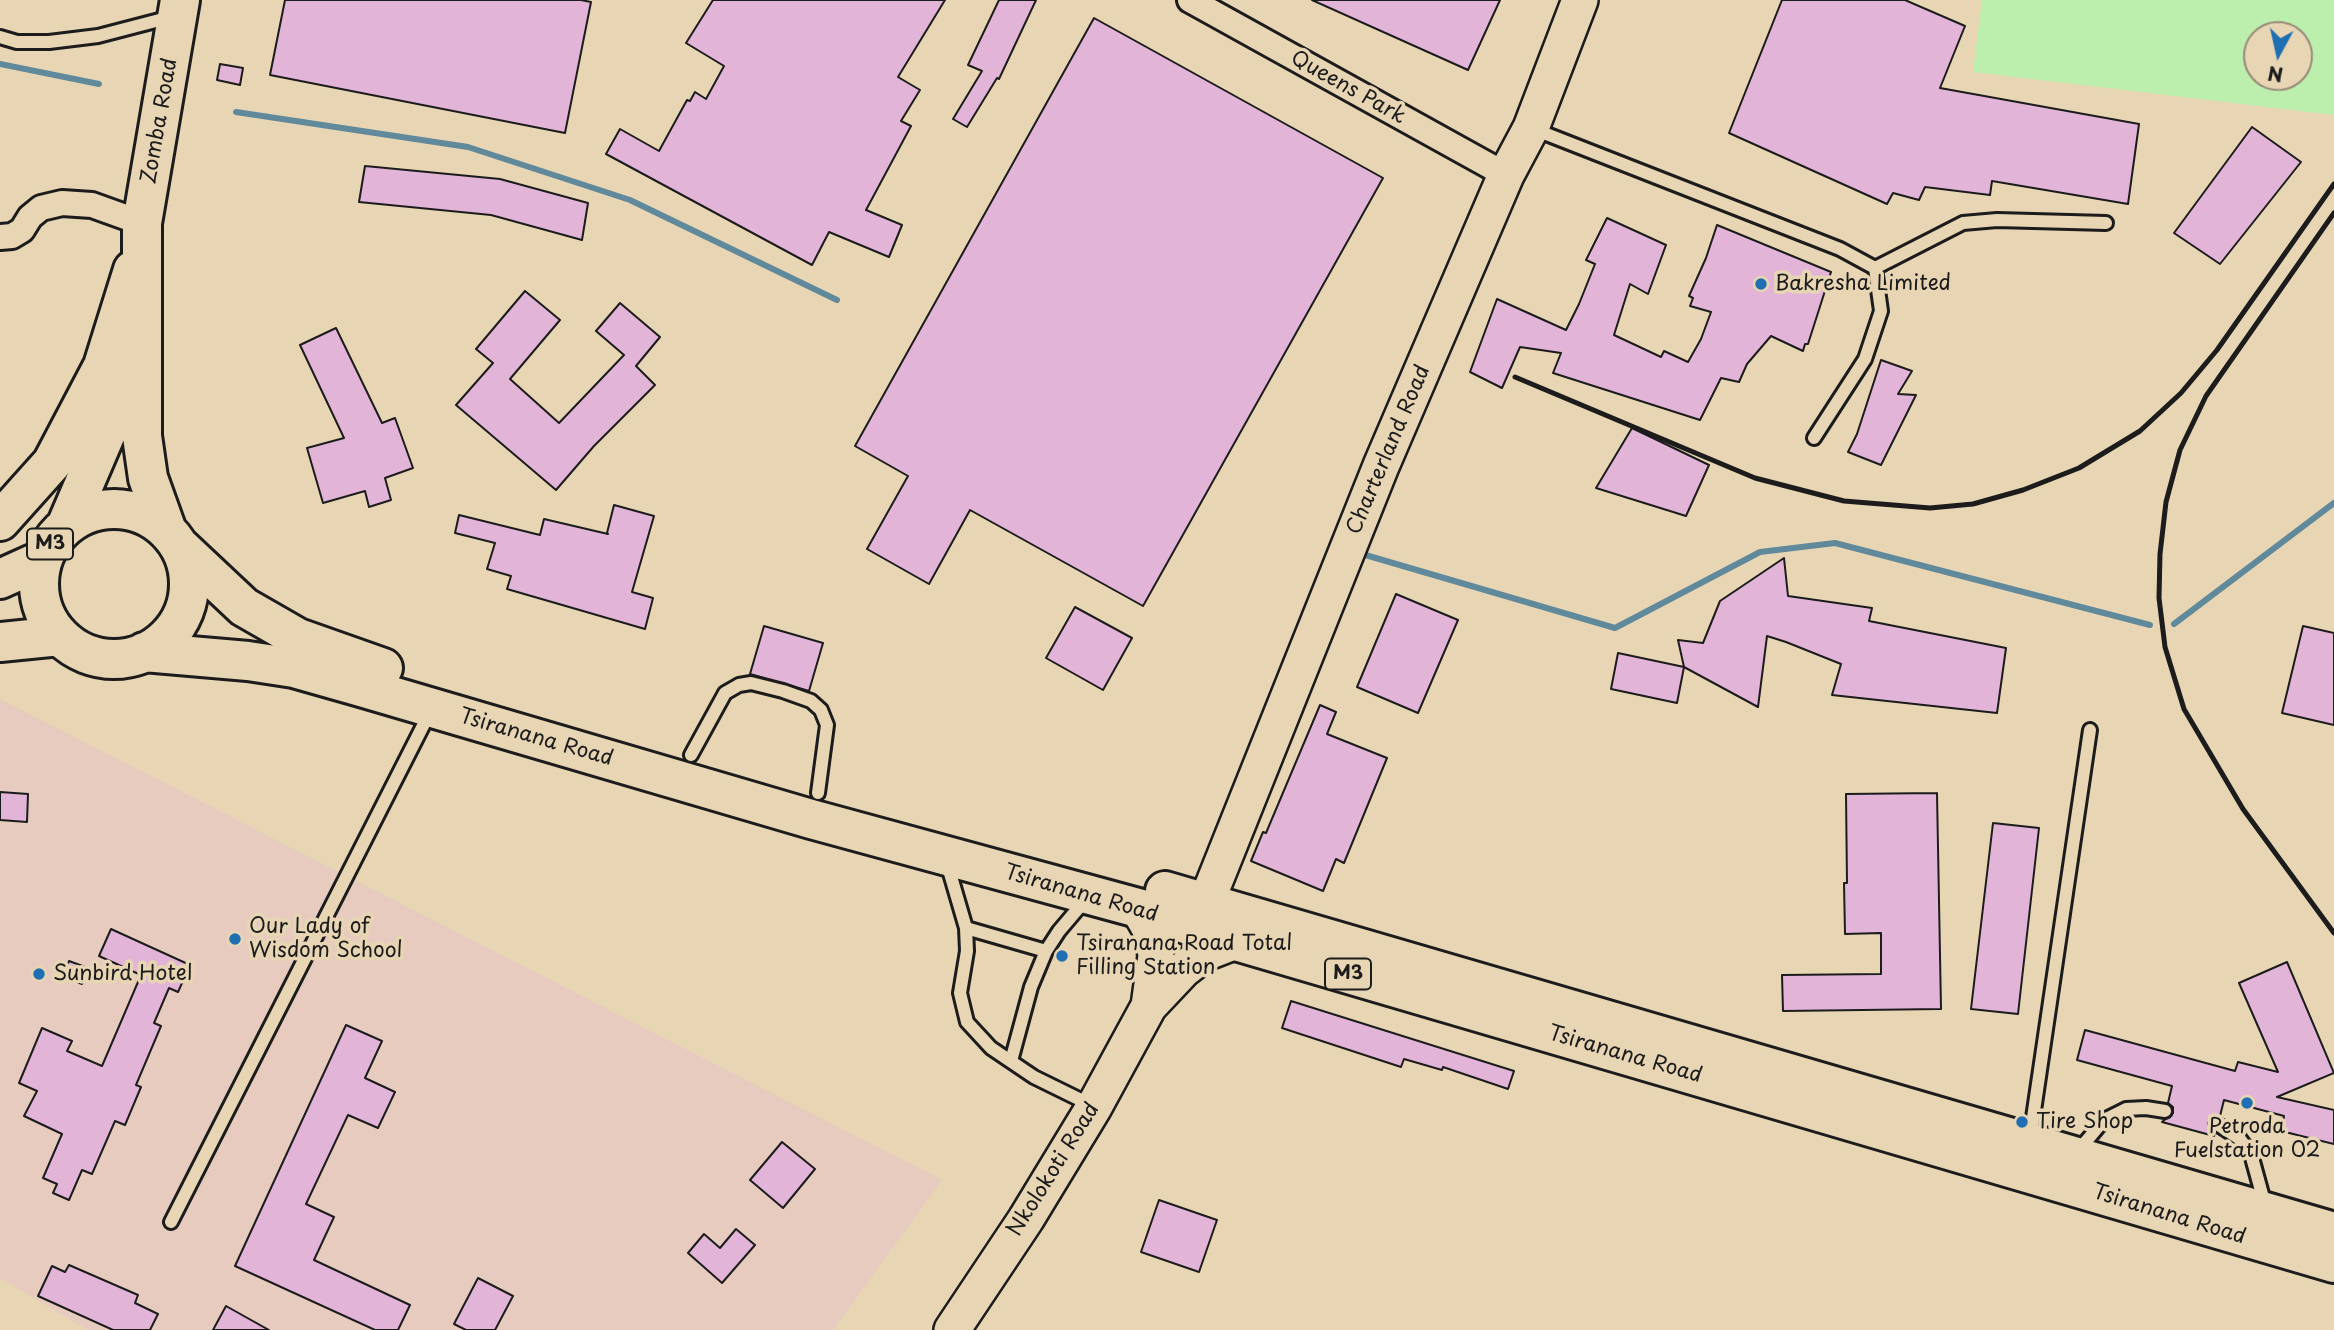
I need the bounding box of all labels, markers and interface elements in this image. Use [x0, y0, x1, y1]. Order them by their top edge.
north arrow [2243, 21, 2313, 91]
street label: Queens Park [1286, 46, 1410, 130]
street label: Zomba Road [137, 56, 183, 186]
text: N [2266, 60, 2285, 90]
place label: Bakresha Limited [1775, 271, 1951, 297]
marker: Bakresha Limited [1753, 276, 1769, 292]
street label: Charterland Road [1342, 362, 1436, 538]
road number: M3 [27, 528, 73, 559]
street label: Tsiranana Road [456, 704, 616, 772]
street label: Tsiranana Road [1001, 860, 1161, 928]
place label: Our Lady of Wisdom School [249, 914, 403, 964]
marker: Our Lady of Wisdom School [227, 931, 243, 947]
place label: Tsiranana Road Total Filling Station [1076, 931, 1292, 981]
marker: Tsiranana Road Total Filling Station [1054, 948, 1070, 964]
road number: M3 [1325, 958, 1371, 990]
place label: Sunbird Hotel [53, 961, 192, 987]
marker: Sunbird Hotel [31, 966, 47, 982]
street label: Tsiranana Road [1545, 1021, 1705, 1089]
marker: Petroda Fuelstation 02 [2239, 1095, 2255, 1111]
street label: Nkolokoti Road [1003, 1098, 1105, 1242]
place label: Tire Shop [2036, 1109, 2133, 1135]
marker: Tire Shop [2014, 1114, 2030, 1130]
place label: Petroda Fuelstation 02 [2174, 1114, 2320, 1164]
street label: Tsiranana Road [2089, 1180, 2249, 1250]

